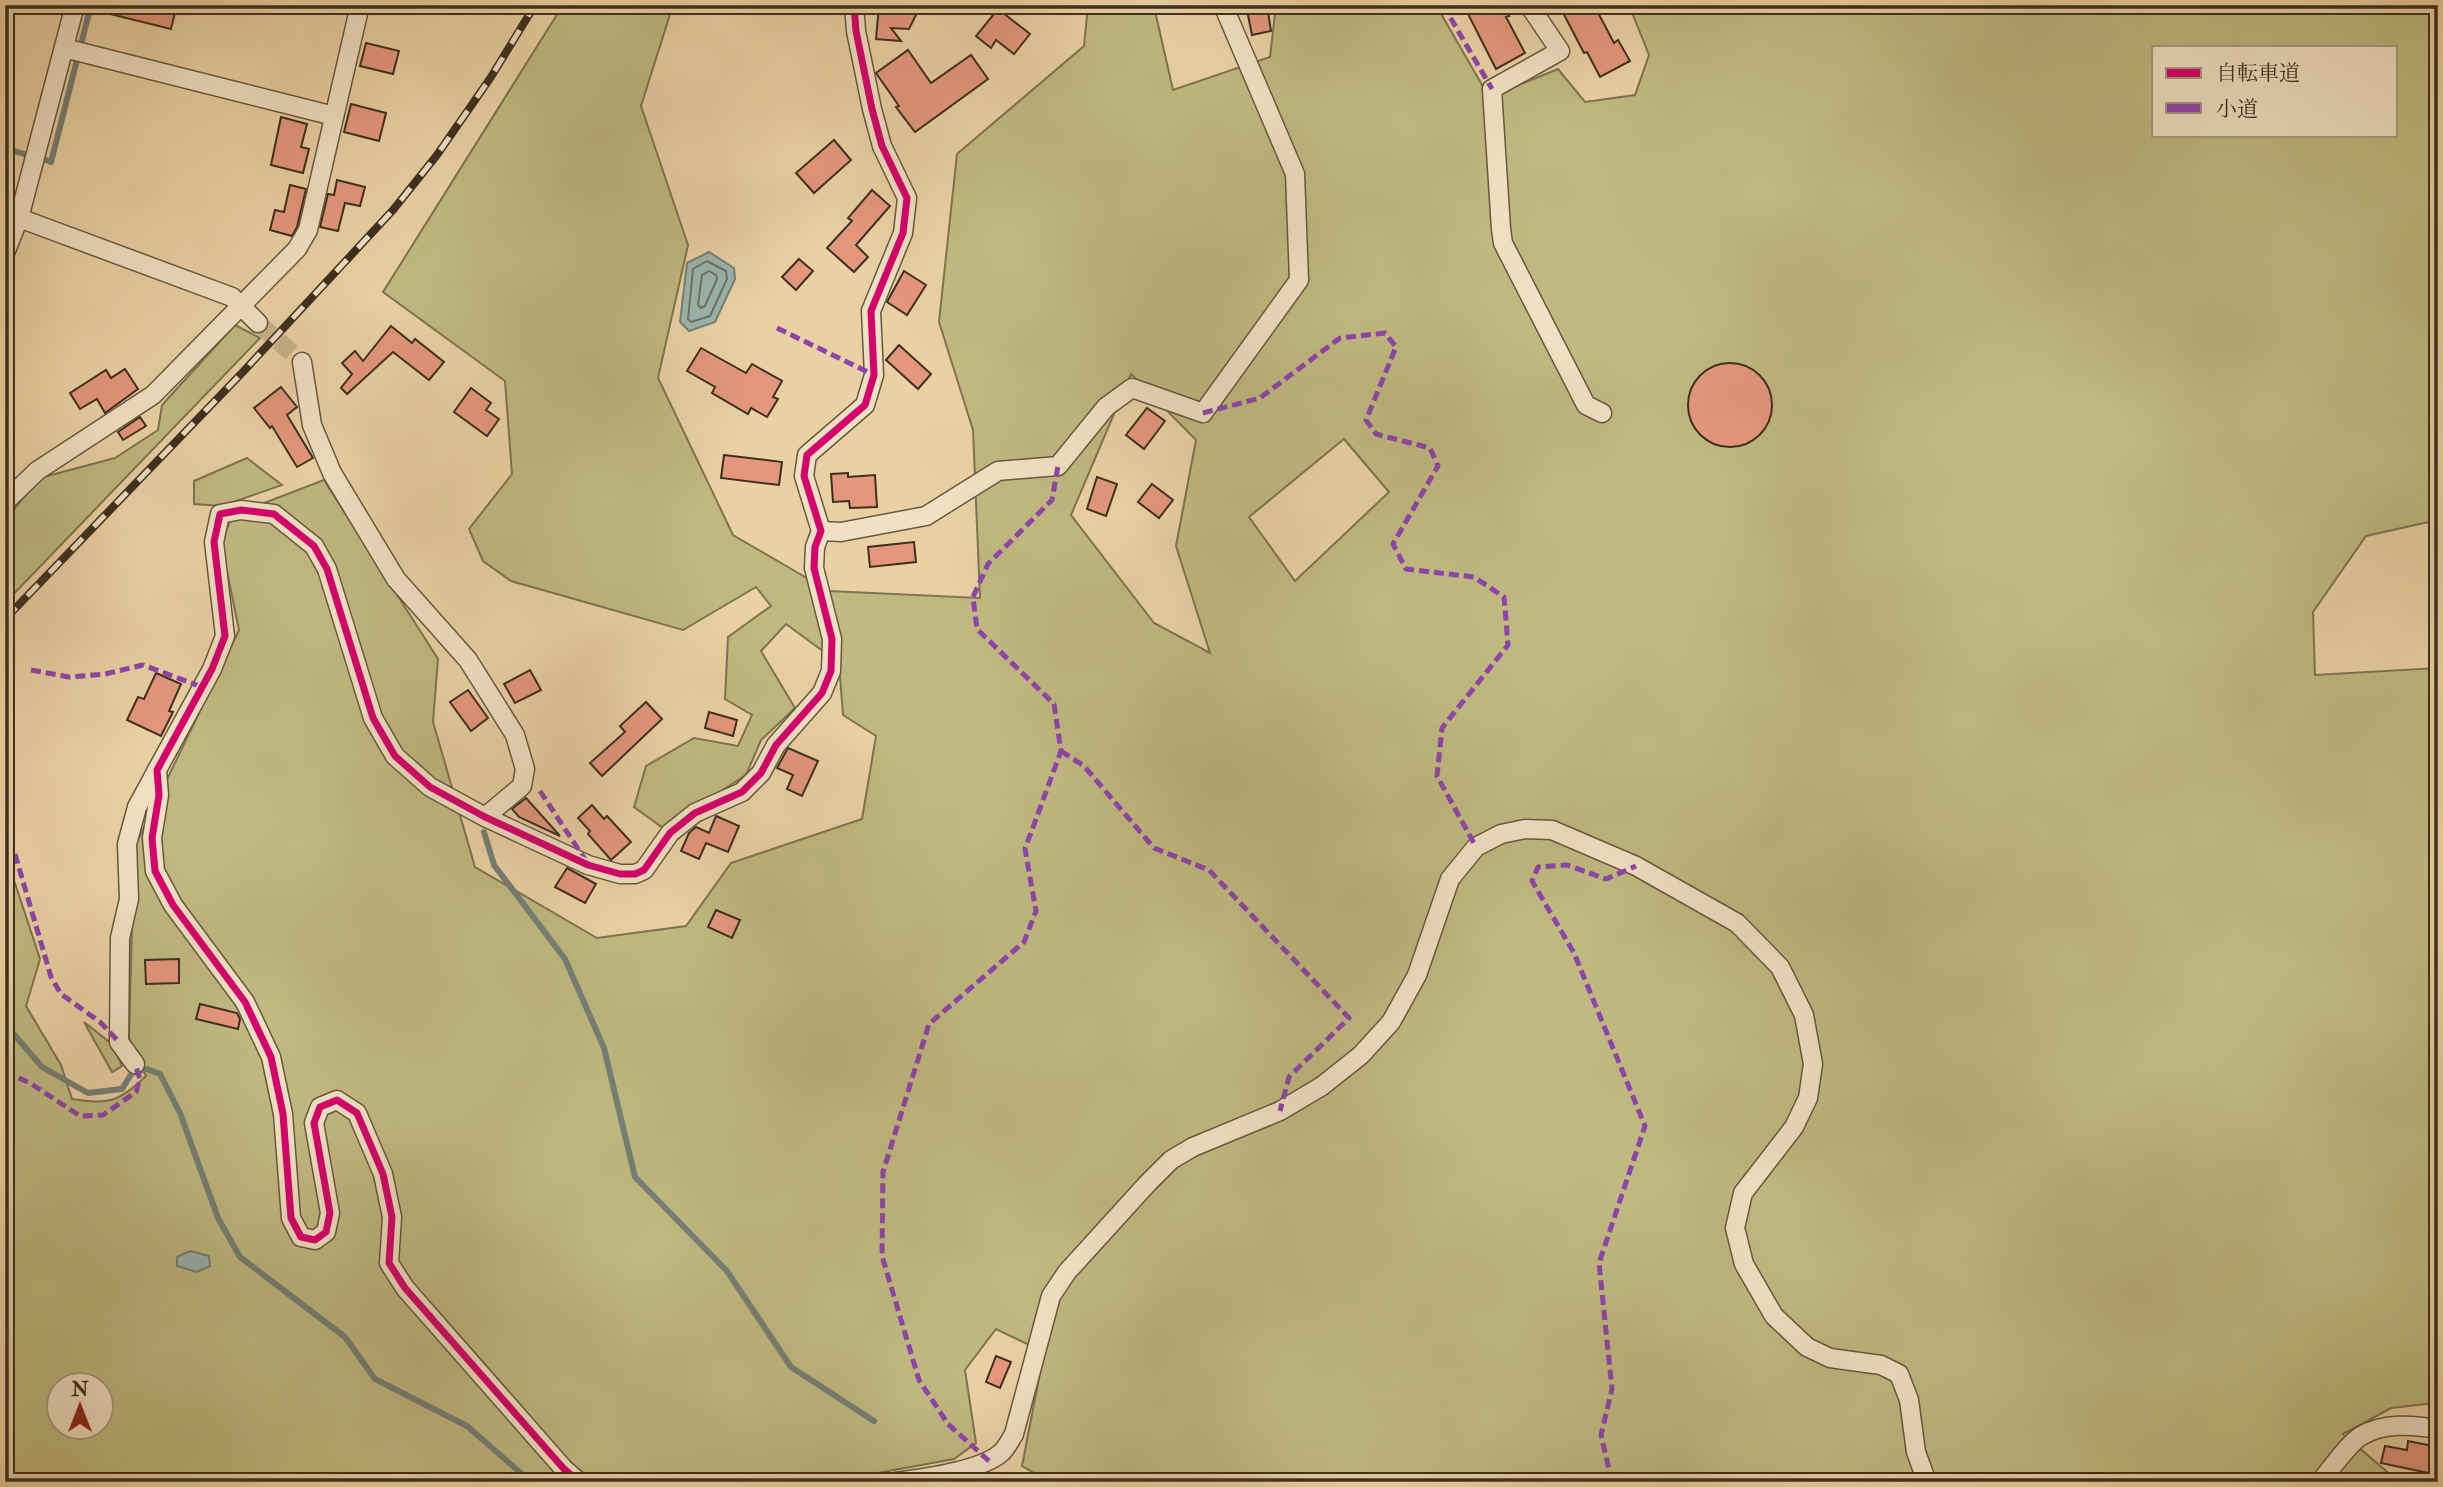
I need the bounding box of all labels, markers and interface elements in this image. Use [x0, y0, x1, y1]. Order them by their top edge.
legend [2152, 46, 2398, 136]
text: 自転車道 [2216, 60, 2300, 87]
text: 小道 [2216, 96, 2258, 123]
north arrow [46, 1372, 116, 1442]
text: N [70, 1378, 89, 1402]

